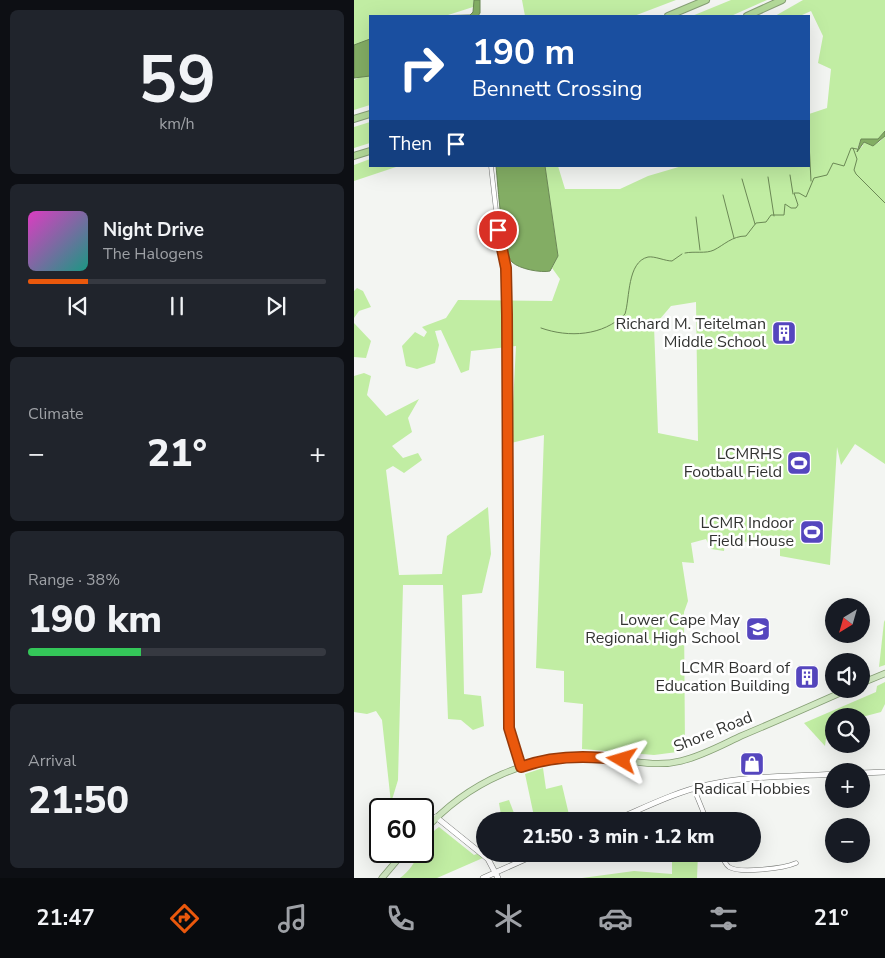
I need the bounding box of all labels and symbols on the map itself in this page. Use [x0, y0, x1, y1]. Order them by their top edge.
pin [477, 209, 519, 251]
place label: Richard M. Teitelman Middle School [615, 313, 766, 353]
building icon: Richard M. Teitelman Middle School [771, 320, 797, 346]
place label: LCMRHS Football Field [684, 443, 782, 483]
sports icon: LCMRHS Football Field [786, 450, 812, 476]
place label: LCMR Indoor Field House [701, 512, 794, 552]
sports icon: LCMR Indoor Field House [799, 519, 825, 545]
north arrow [825, 598, 870, 642]
place label: Lower Cape May Regional High School [585, 609, 741, 649]
school or university icon: Lower Cape May Regional High School [745, 616, 771, 642]
place label: LCMR Board of Education Building [656, 657, 791, 697]
building icon: LCMR Board of Education Building [794, 664, 820, 690]
street label: Shore Road [670, 706, 756, 758]
position arrow [595, 733, 647, 785]
shop icon: Radical Hobbies [739, 751, 765, 777]
place label: Radical Hobbies [694, 778, 810, 800]
speed limit sign: 60 [369, 798, 434, 863]

